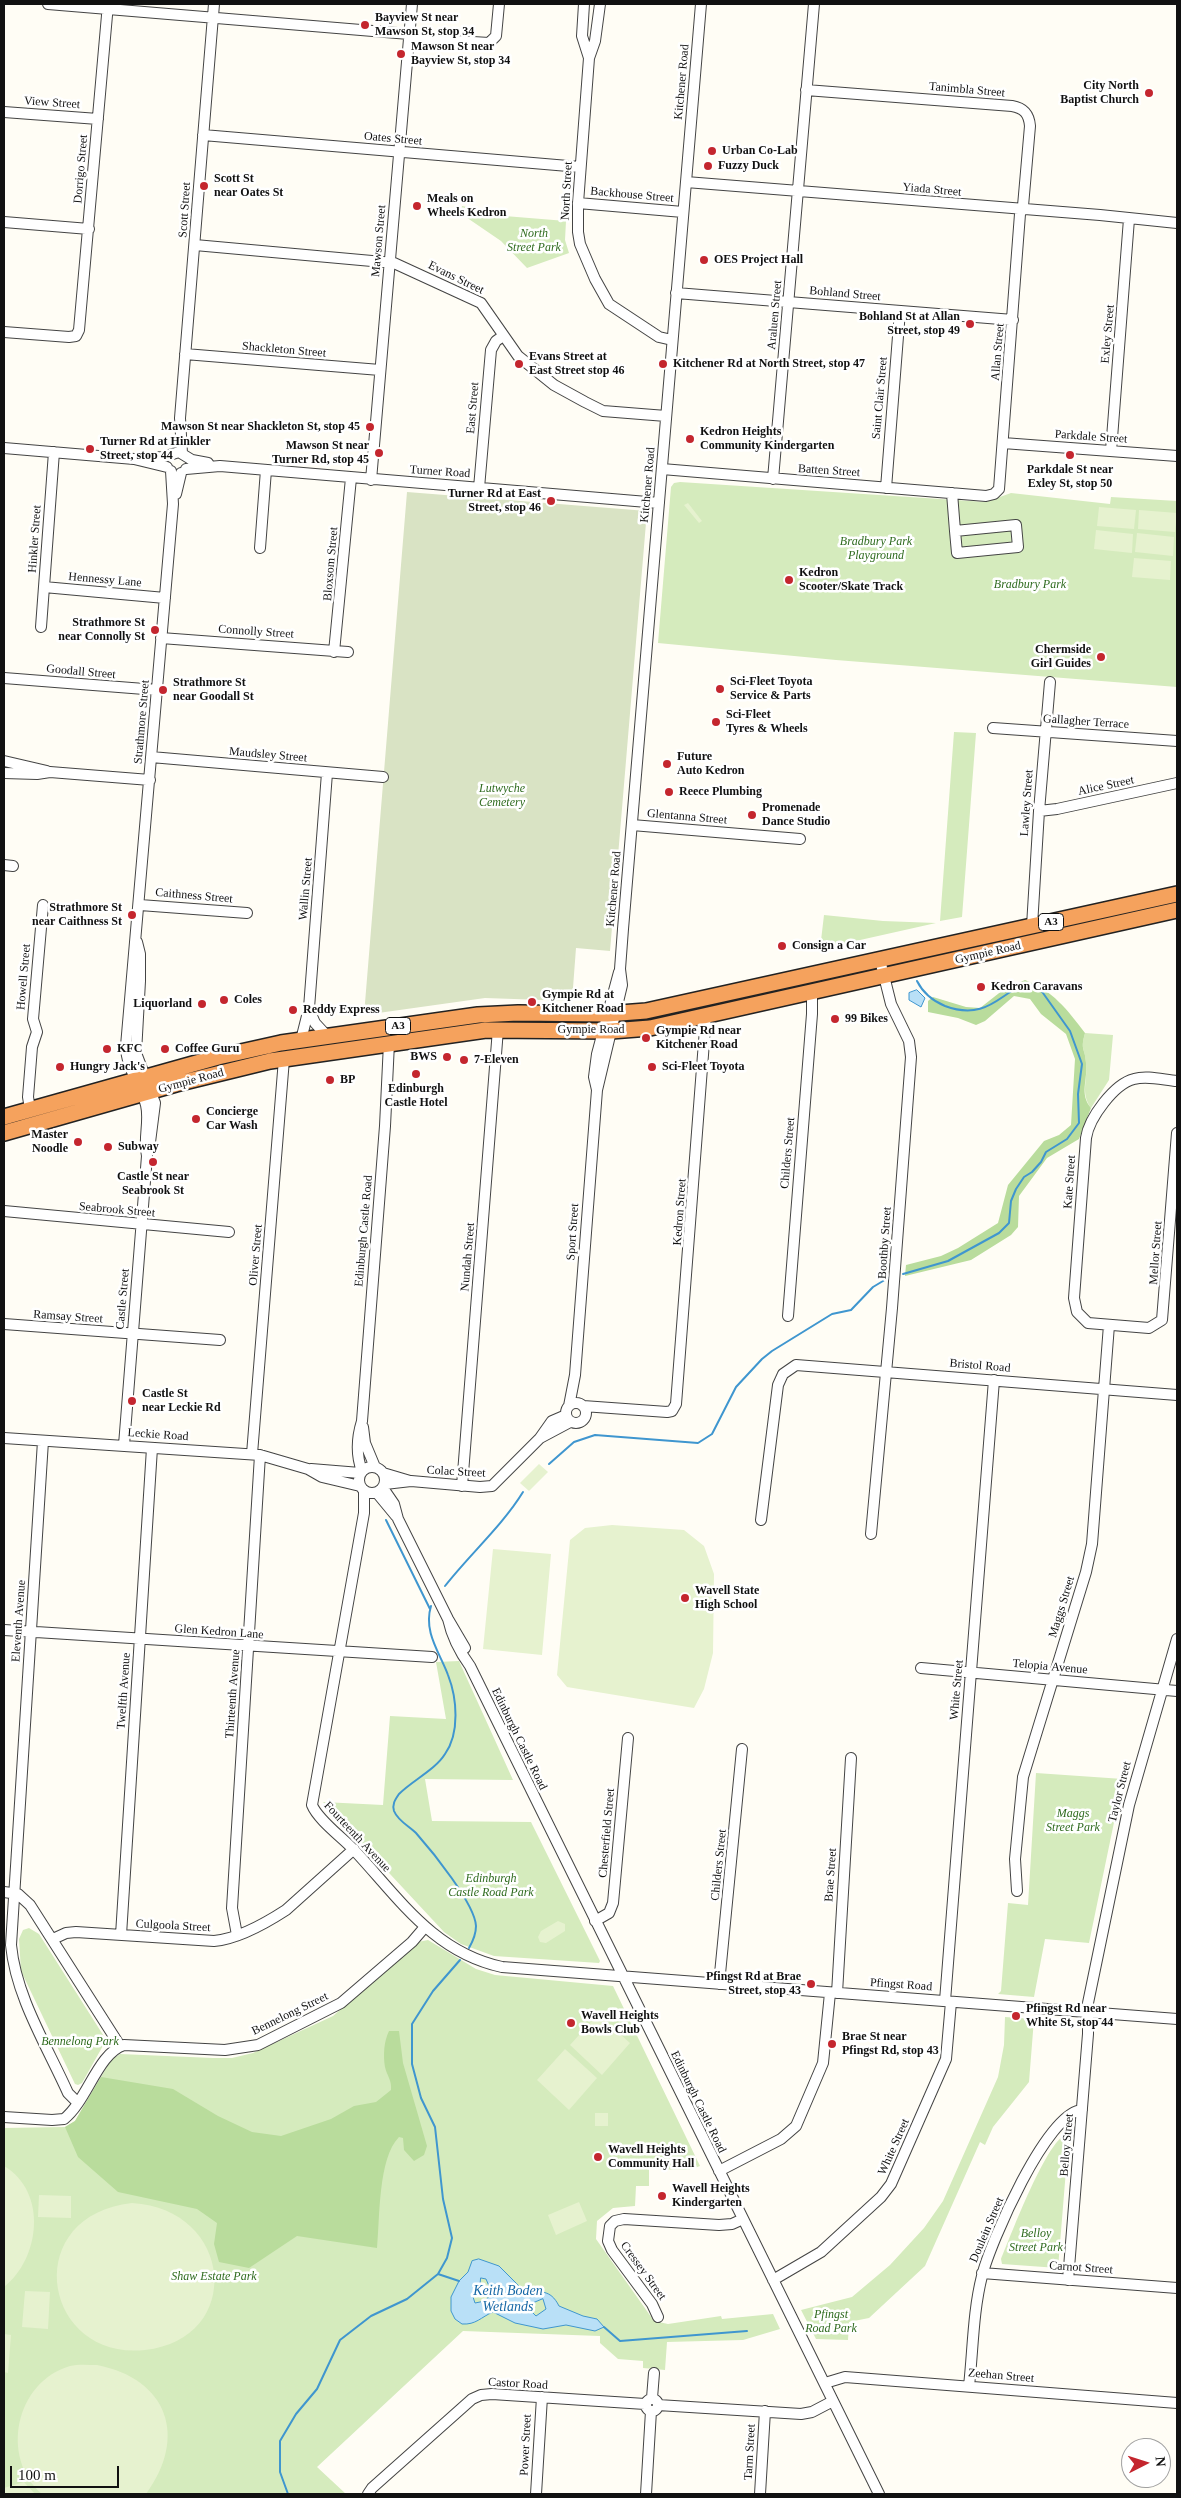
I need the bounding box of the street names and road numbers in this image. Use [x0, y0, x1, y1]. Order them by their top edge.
street label: Kitchener Road [672, 44, 692, 120]
street label: Tanimbla Street [928, 80, 1006, 100]
street label: View Street [23, 94, 81, 112]
street label: Oates Street [363, 129, 423, 149]
street label: Dorrigo Street [71, 134, 91, 204]
street label: North Street [558, 161, 576, 221]
street label: Yiada Street [902, 180, 962, 200]
street label: Scott Street [176, 182, 194, 238]
street label: Backhouse Street [590, 184, 674, 206]
street label: Mawson Street [369, 204, 389, 278]
street label: Evans Street [426, 258, 486, 298]
street label: Araluen Street [765, 280, 785, 350]
street label: Bohland Street [809, 284, 881, 304]
street label: Exley Street [1098, 304, 1118, 364]
street label: Allan Street [988, 323, 1008, 381]
street label: Shackleton Street [241, 339, 327, 361]
street label: Saint Clair Street [869, 356, 891, 440]
street label: East Street [464, 382, 482, 434]
street label: Parkdale Street [1054, 427, 1128, 447]
street label: Kitchener Road [638, 447, 658, 523]
street label: Batten Street [797, 462, 861, 480]
street label: Turner Road [409, 463, 471, 481]
street label: Hinkler Street [25, 505, 45, 573]
street label: Bloxsom Street [321, 526, 341, 602]
street label: Hennessy Lane [68, 570, 142, 590]
street label: Connolly Street [218, 622, 294, 642]
street label: Goodall Street [46, 662, 116, 682]
street label: Strathmore Street [131, 679, 153, 765]
street label: Gallagher Terrace [1043, 712, 1129, 732]
street label: Maudsley Street [228, 744, 308, 766]
street label: Lawley Street [1017, 769, 1037, 837]
street label: Alice Street [1077, 773, 1135, 799]
street label: Glentanna Street [646, 806, 728, 828]
street label: Kitchener Road [604, 851, 624, 927]
street label: Wallin Street [296, 857, 316, 921]
street label: Caithness Street [155, 885, 233, 907]
road number: A3 [1038, 914, 1064, 930]
street label: Gympie Road [954, 938, 1022, 968]
street label: Howell Street [14, 943, 34, 1011]
road number: A3 [386, 1018, 410, 1034]
street label: Gympie Road [558, 1023, 624, 1037]
street label: Gympie Road [157, 1065, 225, 1097]
street label: Childers Street [778, 1117, 798, 1189]
street label: Kate Street [1061, 1155, 1079, 1209]
street label: Edinburgh Castle Road [352, 1175, 376, 1287]
street label: Kedron Street [670, 1178, 690, 1246]
street label: Seabrook Street [78, 1200, 156, 1220]
street label: Sport Street [564, 1203, 582, 1261]
street label: Boothby Street [875, 1206, 895, 1280]
street label: Mellor Street [1147, 1221, 1165, 1285]
street label: Nundah Street [458, 1222, 478, 1292]
street label: Oliver Street [246, 1224, 266, 1286]
street label: Castle Street [113, 1268, 133, 1330]
street label: Ramsay Street [33, 1307, 103, 1327]
street label: Bristol Road [949, 1356, 1011, 1376]
street label: Leckie Road [127, 1426, 189, 1444]
street label: Colac Street [426, 1463, 486, 1481]
street label: Maggs Street [1046, 1574, 1078, 1640]
street label: Eleventh Avenue [9, 1580, 29, 1662]
street label: Glen Kedron Lane [174, 1622, 264, 1642]
street label: Thirteenth Avenue [223, 1649, 243, 1739]
street label: Twelfth Avenue [114, 1652, 134, 1730]
street label: Telopia Avenue [1012, 1657, 1088, 1677]
street label: White Street [947, 1659, 967, 1721]
street label: Edinburgh Castle Road [488, 1686, 550, 1792]
street label: Taylor Street [1105, 1760, 1135, 1824]
street label: Chesterfield Street [596, 1788, 618, 1878]
street label: Fourteenth Avenue [321, 1799, 393, 1875]
street label: Childers Street [708, 1829, 730, 1901]
street label: Brae Street [822, 1848, 840, 1902]
street label: Culgoola Street [135, 1917, 211, 1935]
street label: Pfingst Road [869, 1976, 933, 1994]
street label: Bennelong Street [250, 1989, 330, 2039]
street label: Edinburgh Castle Road [667, 2049, 729, 2155]
street label: Belloy Street [1057, 2113, 1077, 2177]
street label: White Street [875, 2117, 913, 2177]
street label: Doulein Street [967, 2195, 1007, 2265]
street label: Cressey Street [617, 2239, 669, 2303]
street label: Carnot Street [1049, 2259, 1113, 2277]
street label: Zeehan Street [967, 2366, 1035, 2386]
street label: Castor Road [488, 2375, 548, 2393]
street label: Power Street [517, 2414, 535, 2476]
street label: Tarm Street [741, 2424, 759, 2480]

